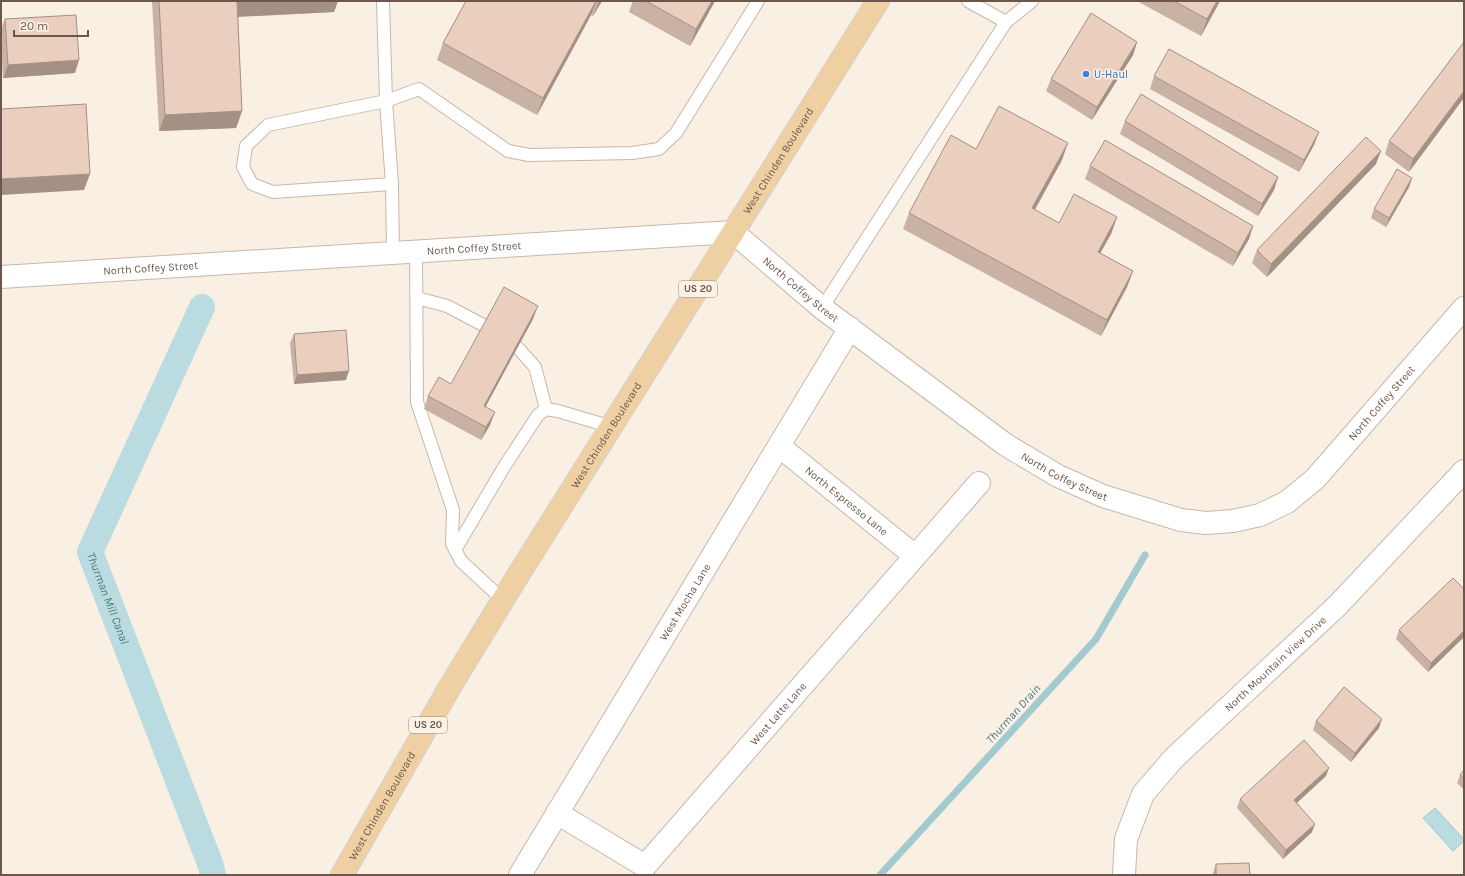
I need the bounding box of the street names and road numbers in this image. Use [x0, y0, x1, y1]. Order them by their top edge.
street label: West Chinden Boulevard [740, 105, 816, 216]
street label: North Coffey Street [426, 239, 522, 257]
street label: North Coffey Street [760, 254, 841, 325]
street label: North Coffey Street [103, 258, 198, 277]
road number: US 20 [679, 281, 717, 297]
street label: North Coffey Street [1345, 363, 1417, 443]
street label: West Chinden Boulevard [568, 380, 644, 491]
street label: North Coffey Street [1019, 449, 1109, 503]
street label: North Espresso Lane [803, 463, 891, 538]
street label: West Mocha Lane [657, 561, 713, 643]
street label: North Mountain View Drive [1222, 613, 1329, 714]
street label: West Latte Lane [747, 679, 809, 748]
road number: US 20 [409, 717, 447, 733]
street label: West Chinden Boulevard [346, 749, 418, 862]

